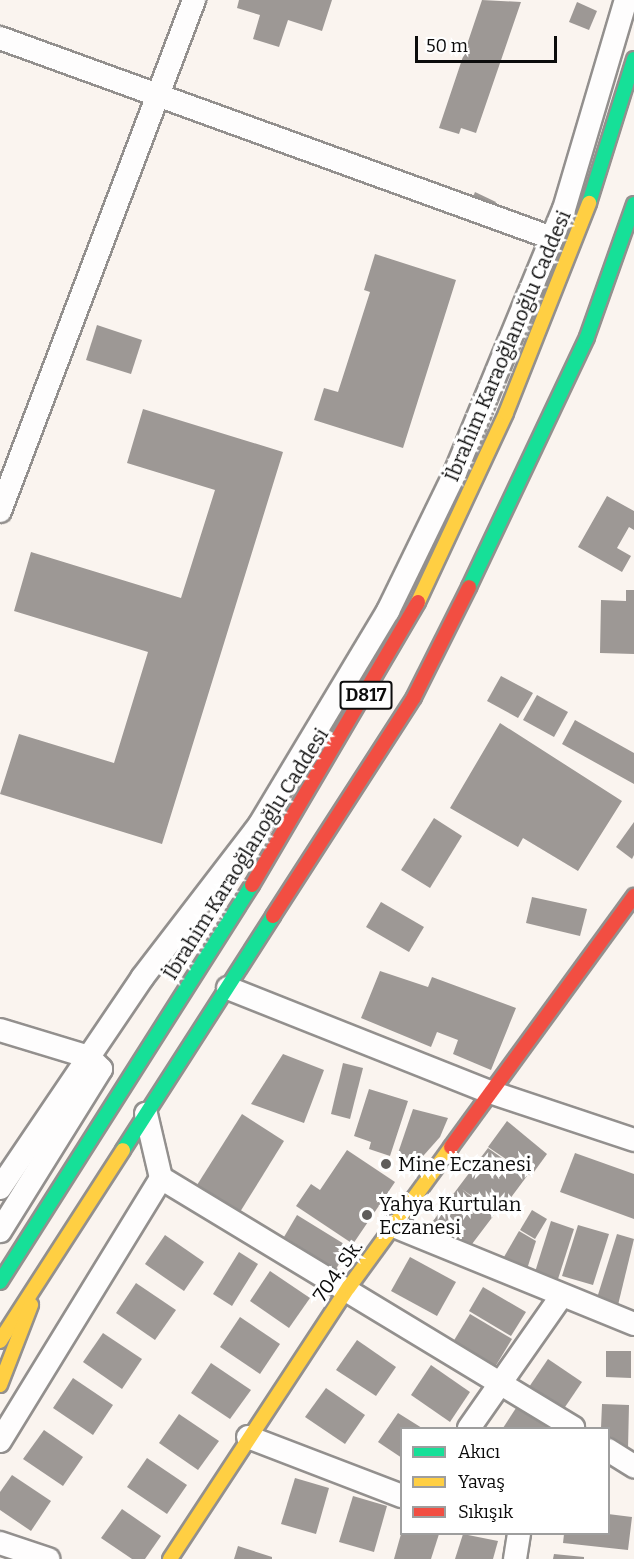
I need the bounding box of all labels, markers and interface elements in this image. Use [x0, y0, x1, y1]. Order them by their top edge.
scale bar [418, 24, 560, 62]
text: 50 m [426, 35, 468, 57]
street label: İbrahim Karaoğlanoğlu Caddesi [440, 207, 576, 485]
road number: D817 [339, 680, 393, 710]
street label: İbrahim Karaoğlanoğlu Caddesi [158, 724, 334, 984]
place label: Mine Eczanesi [398, 1152, 531, 1176]
marker: Mine Eczanesi [379, 1157, 393, 1171]
place label: Yahya Kurtulan Eczanesi [379, 1192, 521, 1239]
marker: Yahya Kurtulan Eczanesi [360, 1208, 374, 1222]
street label: 704. Sk. [308, 1235, 368, 1307]
legend [400, 1427, 610, 1535]
text: Akıcı [458, 1441, 500, 1463]
text: Yavaş [458, 1471, 505, 1493]
text: Sıkışık [458, 1501, 513, 1523]

